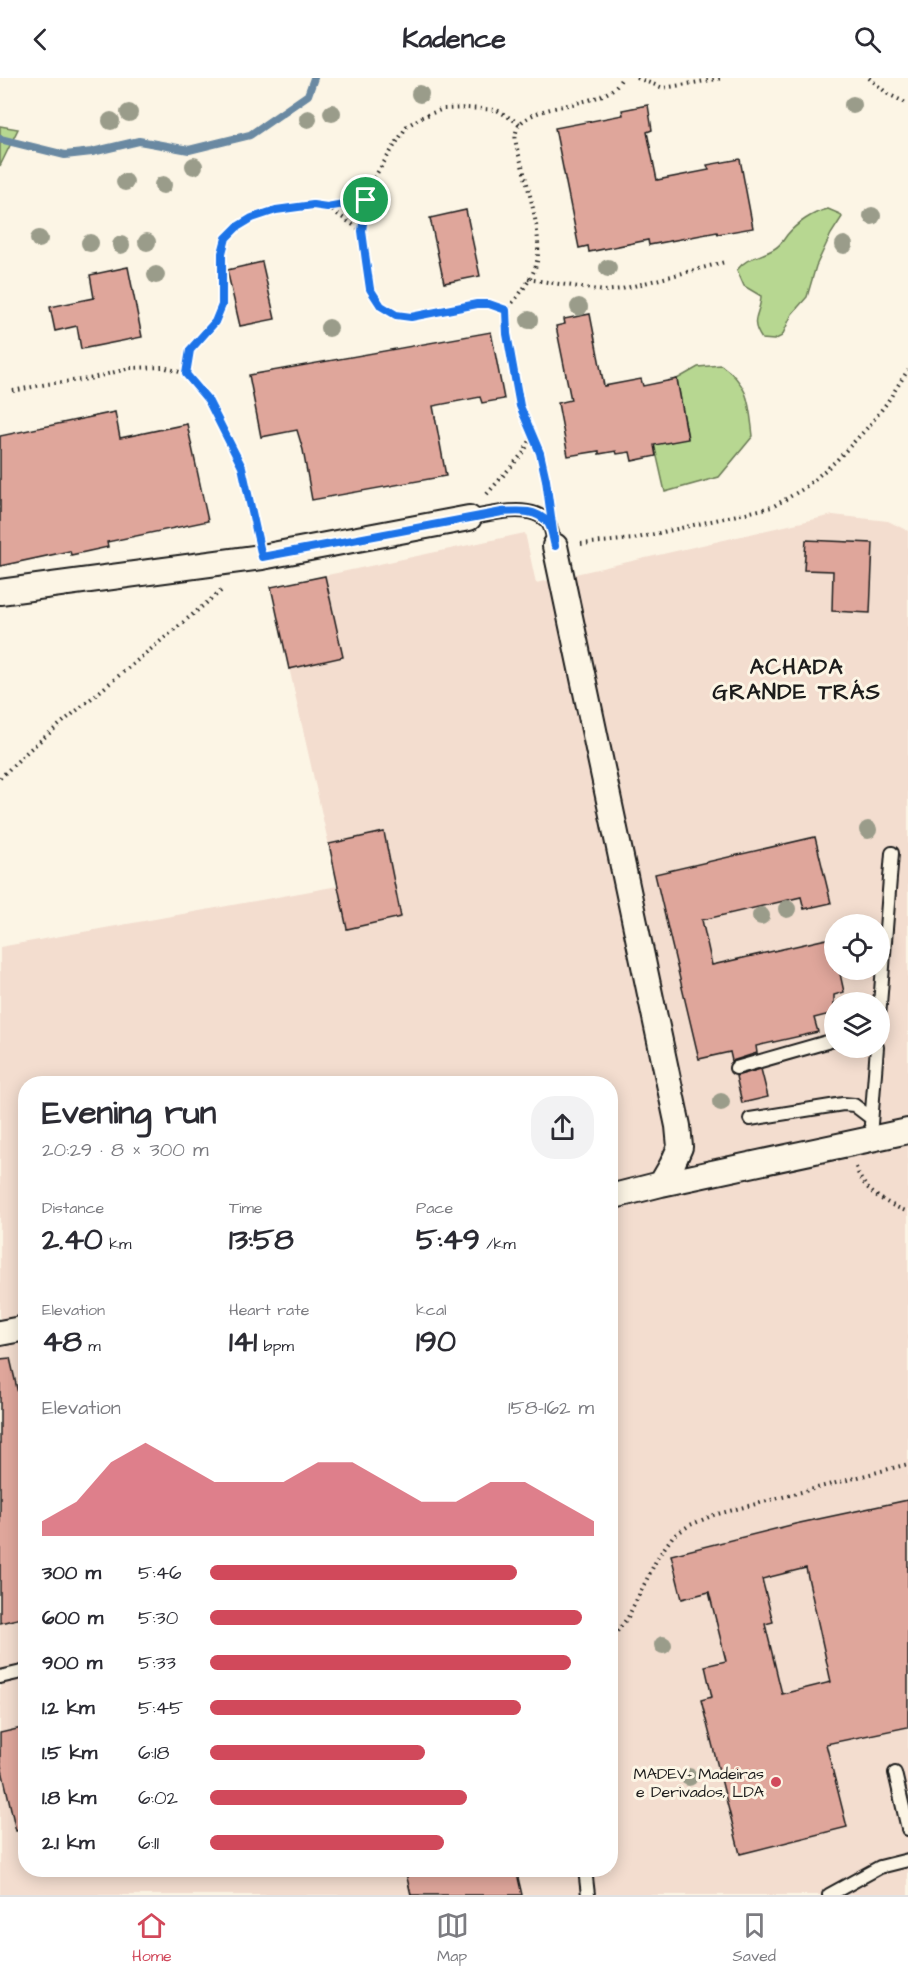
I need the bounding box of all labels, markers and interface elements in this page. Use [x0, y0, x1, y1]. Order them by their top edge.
text: Kadence [402, 20, 506, 58]
icon: back [24, 23, 57, 56]
icon: search [851, 23, 884, 56]
pin [340, 174, 391, 225]
icon: arrive [349, 183, 382, 216]
district label: ACHADA GRANDE TRÁS [712, 652, 882, 708]
map controls [824, 914, 890, 1058]
button: locate [824, 914, 890, 980]
button: layers [824, 992, 890, 1058]
text: Evening run [42, 1090, 216, 1136]
button: share [531, 1096, 594, 1159]
text: 20:29 · 8 × 300 m [42, 1136, 208, 1164]
text: Distance [42, 1197, 104, 1219]
text: Time [229, 1197, 263, 1219]
text: Pace [416, 1197, 453, 1219]
text: 2.40 [42, 1219, 103, 1261]
text: 13:58 [229, 1219, 294, 1261]
text: 5:49 [416, 1219, 480, 1261]
text: km [103, 1233, 131, 1255]
text: /km [480, 1233, 516, 1255]
text: Elevation [42, 1299, 105, 1321]
text: Heart rate [229, 1299, 309, 1321]
text: kcal [416, 1299, 447, 1321]
text: 48 [42, 1321, 82, 1363]
text: 141 [229, 1321, 257, 1363]
text: 190 [416, 1321, 456, 1363]
text: m [82, 1335, 101, 1357]
text: bpm [257, 1335, 294, 1357]
text: Elevation [42, 1394, 121, 1422]
text: 158–162 m [508, 1394, 594, 1422]
text: 300 m [42, 1559, 101, 1587]
text: 5:46 [138, 1559, 182, 1587]
text: 600 m [42, 1604, 103, 1632]
text: 5:30 [138, 1604, 178, 1632]
text: 900 m [42, 1649, 102, 1677]
text: 5:33 [138, 1649, 176, 1677]
text: 1.2 km [42, 1694, 95, 1722]
text: 5:45 [138, 1694, 183, 1722]
text: 1.5 km [42, 1739, 97, 1767]
text: 6:18 [138, 1739, 169, 1767]
place label: MADEV- Madeiras e Derivados, LDA [634, 1763, 764, 1803]
marker: MADEV- Madeiras e Derivados, LDA [769, 1775, 783, 1789]
text: 1.8 km [42, 1784, 96, 1812]
text: 6:02 [138, 1784, 178, 1812]
text: 2.1 km [42, 1829, 95, 1857]
text: 6:11 [138, 1829, 159, 1857]
tab: Home [132, 1909, 172, 1967]
tab: Map [436, 1909, 469, 1967]
tab: Saved [732, 1909, 776, 1967]

